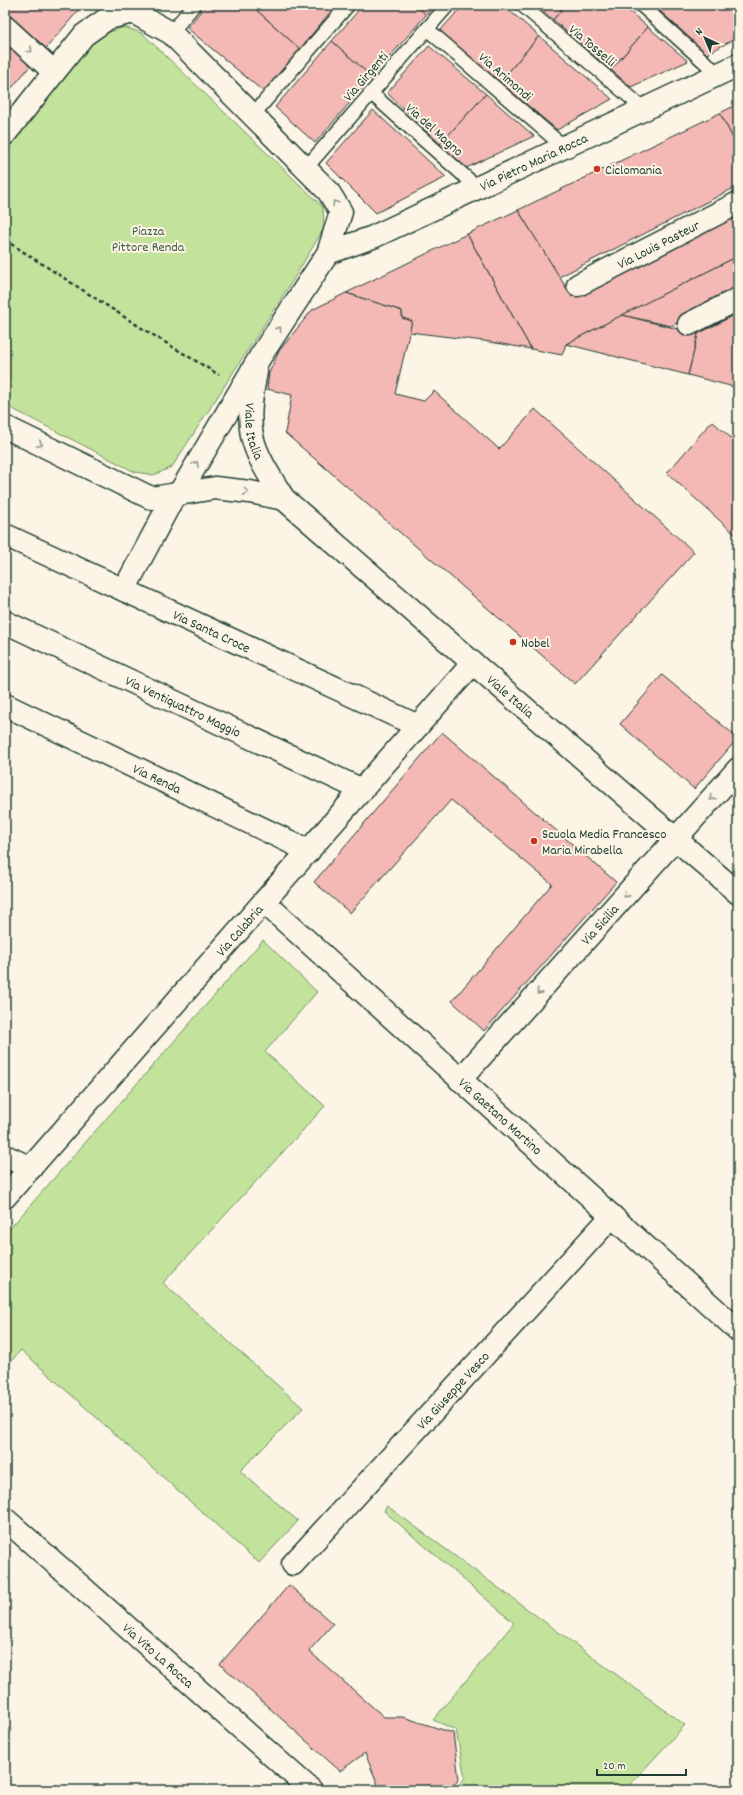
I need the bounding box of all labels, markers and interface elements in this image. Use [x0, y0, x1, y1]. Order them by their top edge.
north arrow [685, 18, 725, 58]
street label: Via Tosselli [564, 21, 620, 73]
text: N [692, 24, 707, 40]
one-way arrow [25, 45, 32, 52]
street label: Via Girgenti [339, 48, 394, 107]
street label: Via Arimondi [473, 48, 536, 107]
street label: Via del Magno [400, 99, 467, 162]
street label: Via Pietro Maria Rocca [477, 129, 592, 197]
place label: Ciclomania [605, 161, 662, 181]
marker: Ciclomania [592, 164, 602, 174]
one-way arrow [332, 200, 340, 207]
street label: Via Louis Pasteur [614, 216, 704, 275]
park label: Piazza Pittore Renda [112, 222, 185, 258]
one-way arrow [274, 326, 282, 333]
street label: Viale Italia [238, 402, 268, 464]
one-way arrow [36, 439, 43, 447]
one-way arrow [192, 461, 199, 468]
one-way arrow [242, 487, 249, 496]
street label: Via Santa Croce [169, 606, 253, 659]
place label: Nobel [521, 634, 550, 654]
marker: Nobel [508, 637, 518, 647]
street label: Viale Italia [481, 671, 538, 724]
street label: Via Ventiquattro Maggio [121, 672, 244, 744]
street label: Via Renda [129, 760, 184, 800]
one-way arrow [709, 793, 717, 801]
place label: Scuola Media Francesco Maria Mirabella [542, 825, 666, 861]
marker: Scuola Media Francesco Maria Mirabella [529, 836, 539, 846]
one-way arrow [623, 890, 630, 898]
street label: Via Sicilia [577, 900, 625, 950]
street label: Via Calabria [212, 901, 269, 962]
one-way arrow [536, 987, 543, 995]
street label: Via Gaetano Martino [453, 1074, 546, 1161]
street label: Via Giuseppe Vesco [413, 1348, 495, 1435]
street label: Via Vito La Rocca [117, 1619, 198, 1694]
scale bar [597, 1751, 686, 1777]
text: 20 m [603, 1758, 626, 1775]

